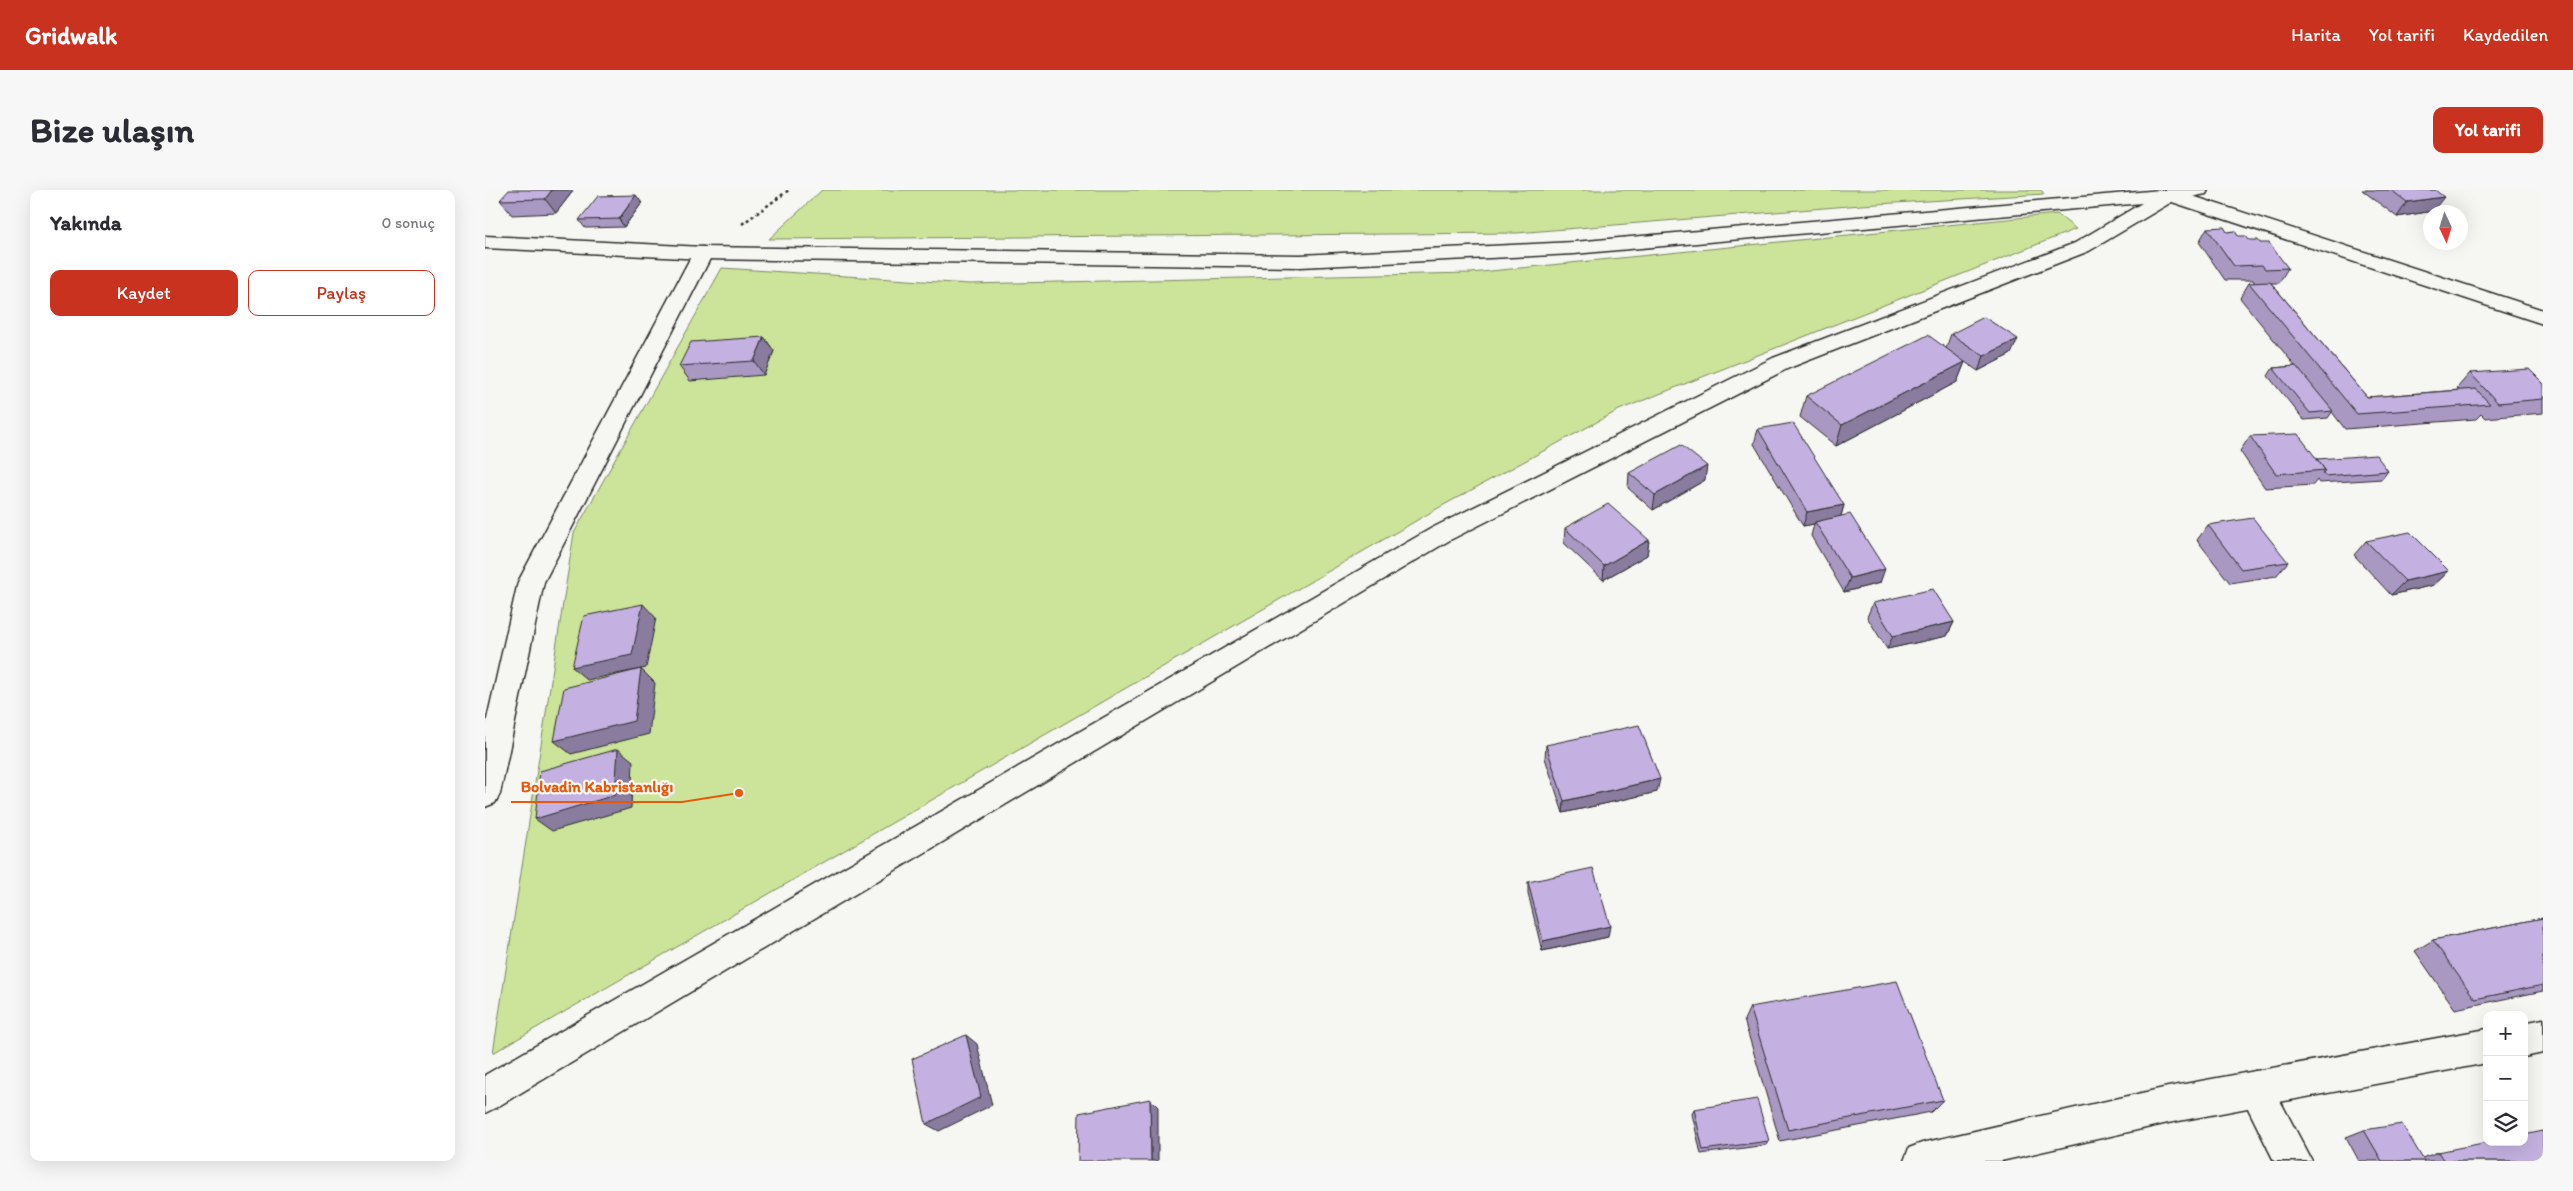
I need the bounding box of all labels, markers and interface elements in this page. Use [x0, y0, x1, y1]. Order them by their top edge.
text: Gridwalk [25, 21, 117, 50]
text: Harita [2291, 24, 2341, 46]
text: Yol tarifi [2369, 24, 2435, 46]
text: Kaydedilen [2463, 24, 2548, 46]
button: Yol tarifi [2433, 107, 2543, 153]
text: Bize ulaşın [30, 109, 194, 151]
north arrow [2423, 205, 2468, 250]
text: Yakında [50, 210, 122, 235]
text: 0 sonuç [381, 213, 435, 232]
button: Kaydet [50, 270, 238, 316]
button: Paylaş [248, 270, 435, 316]
callout: Bolvadin Kabristanlığı [511, 771, 682, 802]
text: Bolvadin Kabristanlığı [521, 777, 673, 797]
map controls [2483, 1011, 2528, 1146]
button: + [2483, 1011, 2528, 1056]
button: − [2483, 1056, 2528, 1101]
button: layers [2483, 1101, 2528, 1146]

